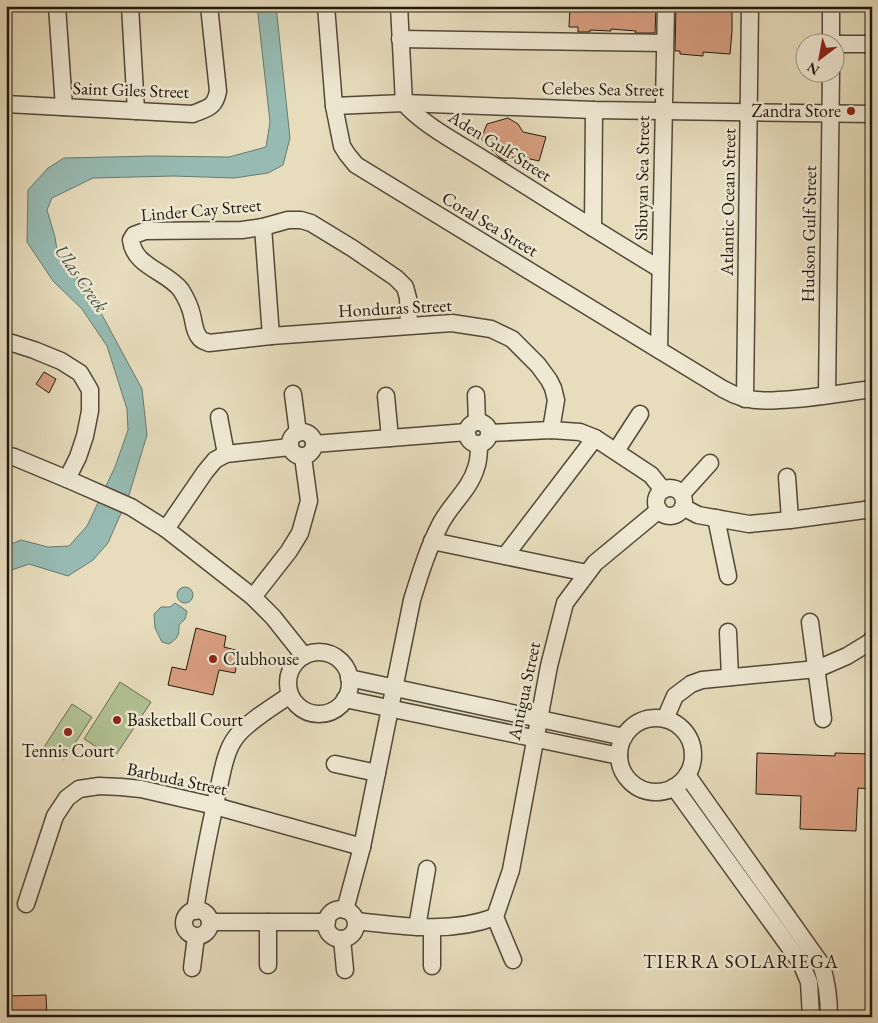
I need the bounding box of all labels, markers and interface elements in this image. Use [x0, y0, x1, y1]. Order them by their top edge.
north arrow [796, 32, 846, 82]
text: N [803, 58, 823, 80]
street label: Saint Giles Street [72, 76, 190, 103]
street label: Celebes Sea Street [542, 76, 665, 101]
place label: Zandra Store [752, 99, 841, 122]
street label: Aden Gulf Street [444, 104, 556, 187]
marker: Zandra Store [845, 105, 857, 117]
street label: Sibuyan Sea Street [629, 115, 654, 241]
street label: Atlantic Ocean Street [715, 128, 740, 277]
street label: Hudson Gulf Street [796, 165, 821, 303]
street label: Coral Sea Street [438, 186, 543, 262]
street label: Linder Cay Street [140, 193, 263, 226]
water label: Ulas Creek [49, 239, 114, 317]
street label: Honduras Street [338, 293, 453, 322]
street label: Antigua Street [502, 639, 545, 743]
place label: Clubhouse [223, 647, 299, 670]
marker: Clubhouse [207, 653, 219, 665]
place label: Basketball Court [127, 708, 243, 731]
marker: Basketball Court [111, 714, 123, 726]
marker: Tennis Court [62, 726, 74, 738]
place label: Tennis Court [22, 739, 115, 762]
street label: Barbuda Street [125, 757, 230, 800]
district label: TIERRA SOLARIEGA [643, 949, 839, 974]

